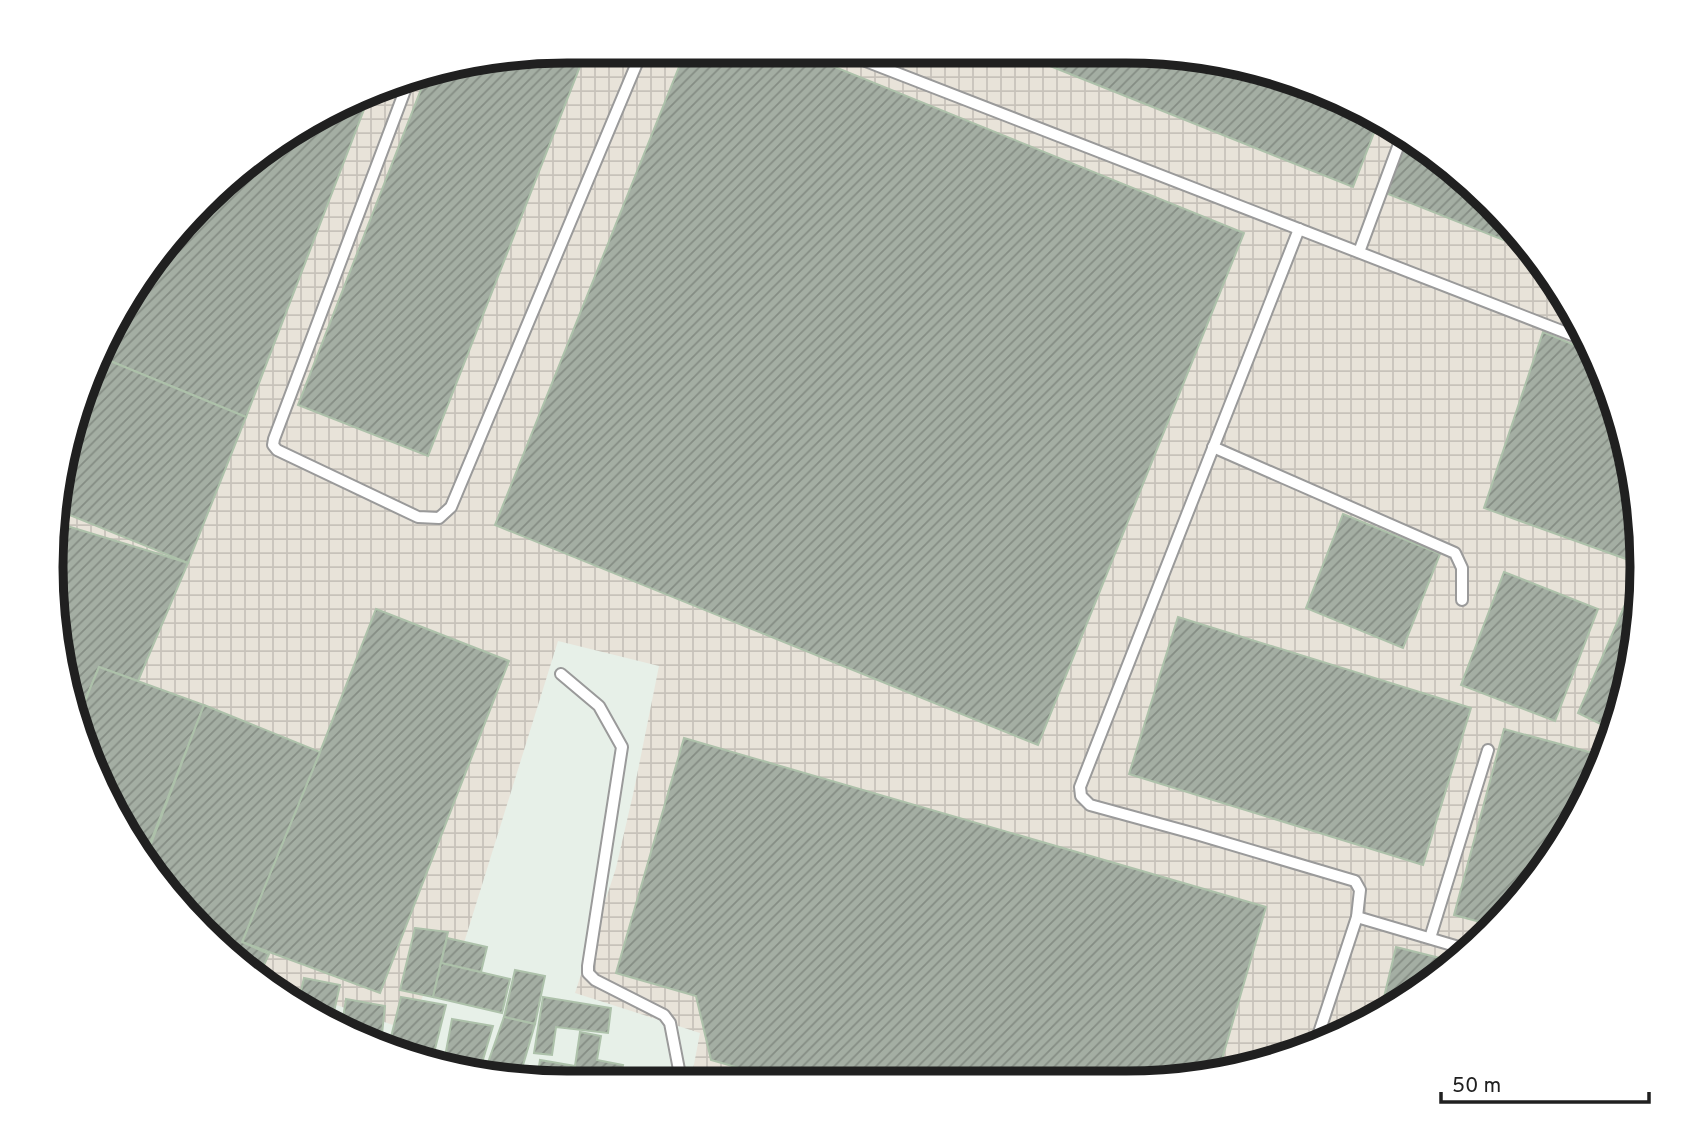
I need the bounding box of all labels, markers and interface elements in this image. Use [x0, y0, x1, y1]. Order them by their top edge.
scale bar [1441, 1060, 1649, 1104]
text: 50 m [1452, 1073, 1501, 1100]

